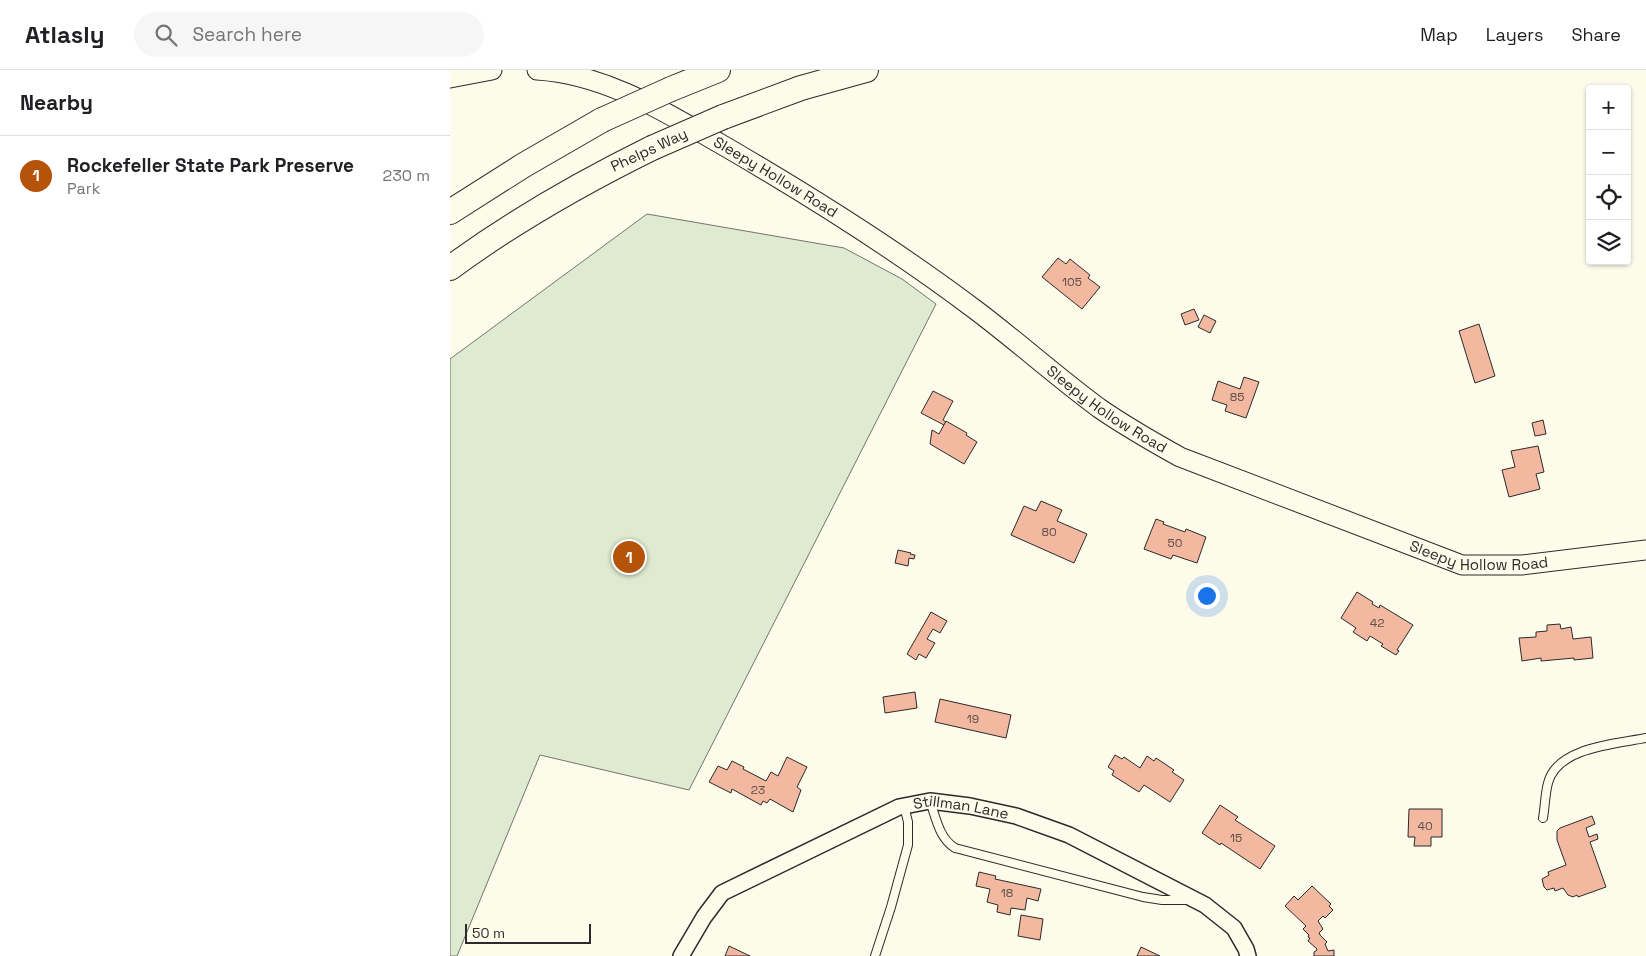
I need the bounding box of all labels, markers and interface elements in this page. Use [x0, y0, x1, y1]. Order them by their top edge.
search box [134, 12, 484, 57]
text: Atlasly [25, 19, 104, 50]
icon: search [152, 21, 180, 49]
text: Search here [192, 22, 302, 47]
text: Map [1420, 23, 1458, 46]
text: Layers [1486, 23, 1543, 46]
text: Share [1571, 23, 1621, 46]
map controls [1586, 85, 1631, 265]
button: + [1586, 85, 1631, 130]
text: Nearby [20, 89, 93, 116]
street label: Phelps Way [607, 123, 690, 176]
button: − [1586, 130, 1631, 175]
street label: Sleepy Hollow Road [710, 132, 841, 221]
text: Rockefeller State Park Preserve [67, 153, 354, 178]
text: 1 [32, 165, 40, 186]
text: 230 m [383, 165, 430, 186]
button: locate [1586, 175, 1631, 220]
text: Park [67, 178, 100, 199]
button: layers [1586, 220, 1631, 265]
house number: 105 [1062, 274, 1082, 290]
street label: Sleepy Hollow Road [1043, 361, 1170, 457]
house number: 85 [1230, 389, 1244, 405]
house number: 80 [1041, 524, 1057, 540]
house number: 50 [1168, 535, 1182, 551]
street label: Sleepy Hollow Road [1407, 536, 1549, 574]
pin: 1 [613, 538, 645, 576]
your location [1194, 583, 1220, 609]
house number: 42 [1370, 615, 1384, 631]
house number: 19 [967, 711, 979, 727]
house number: 23 [751, 782, 765, 798]
street label: Stillman Lane [911, 791, 1011, 823]
house number: 40 [1417, 818, 1433, 834]
house number: 15 [1230, 830, 1242, 846]
house number: 18 [1001, 885, 1013, 901]
scale bar [465, 921, 591, 944]
text: 50 m [472, 924, 505, 942]

